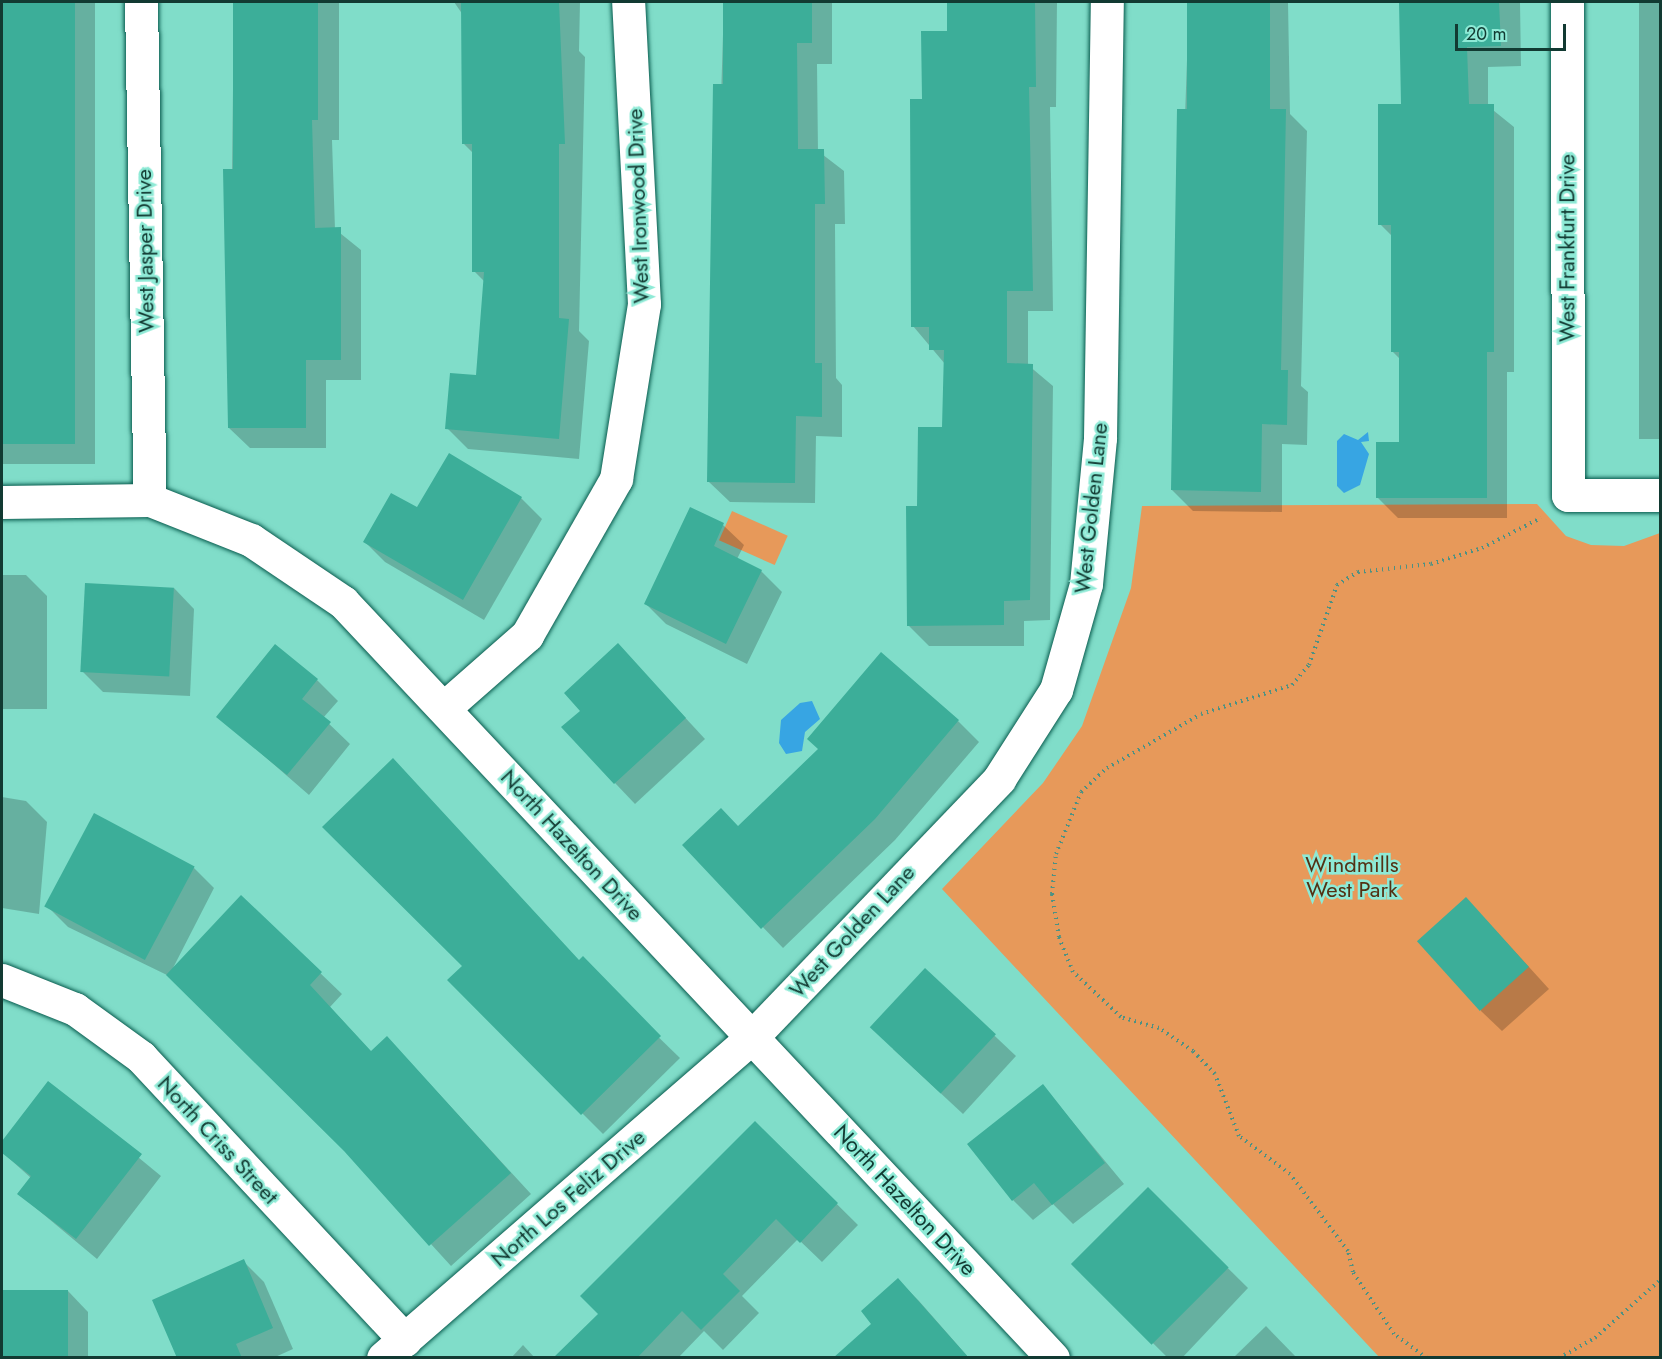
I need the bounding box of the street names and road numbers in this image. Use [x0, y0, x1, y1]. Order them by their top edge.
street label: West Ironwood Drive [621, 108, 655, 304]
street label: West Frankfurt Drive [1554, 154, 1580, 342]
street label: West Jasper Drive [130, 169, 160, 333]
street label: West Golden Lane [1069, 421, 1113, 595]
street label: North Hazelton Drive [495, 764, 649, 926]
street label: West Golden Lane [784, 859, 920, 1003]
street label: North Criss Street [152, 1071, 284, 1209]
street label: North Hazelton Drive [828, 1119, 982, 1281]
street label: North Los Feliz Drive [486, 1124, 650, 1272]

